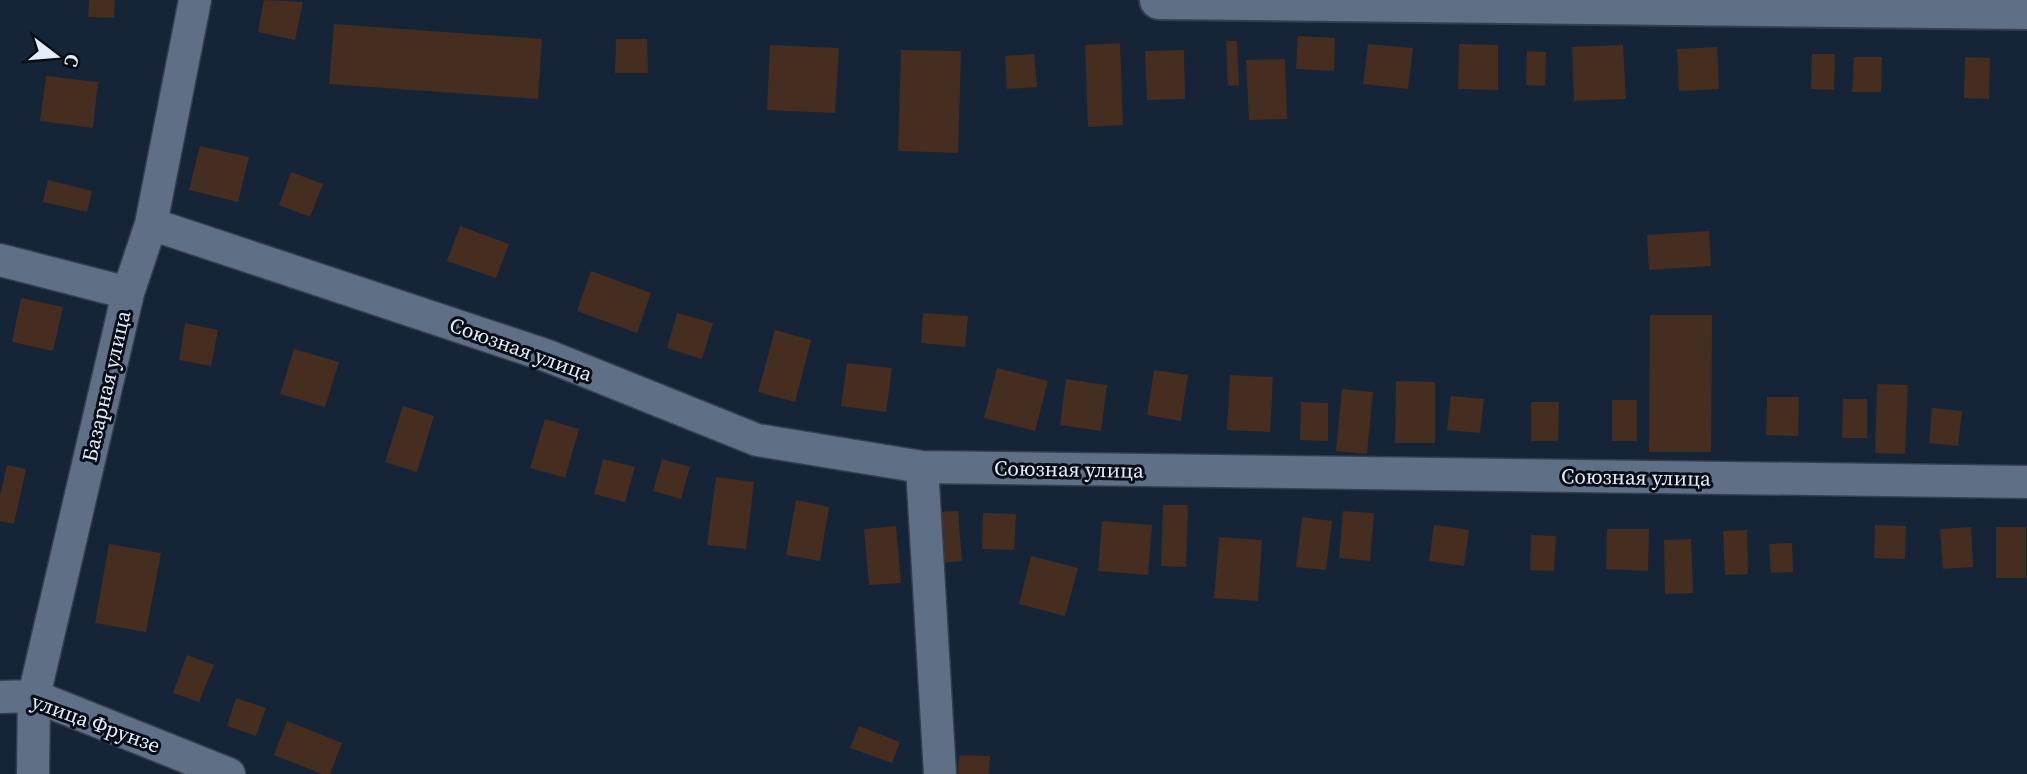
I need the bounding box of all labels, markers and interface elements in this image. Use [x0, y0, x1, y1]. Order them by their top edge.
north arrow [21, 21, 91, 91]
text: С [58, 51, 86, 70]
street label: Базарная улица [75, 307, 138, 464]
street label: Союзная улица [446, 310, 597, 388]
street label: Союзная улица [994, 453, 1144, 485]
street label: Союзная улица [1561, 461, 1711, 493]
street label: улица Фрунзе [28, 686, 164, 760]

